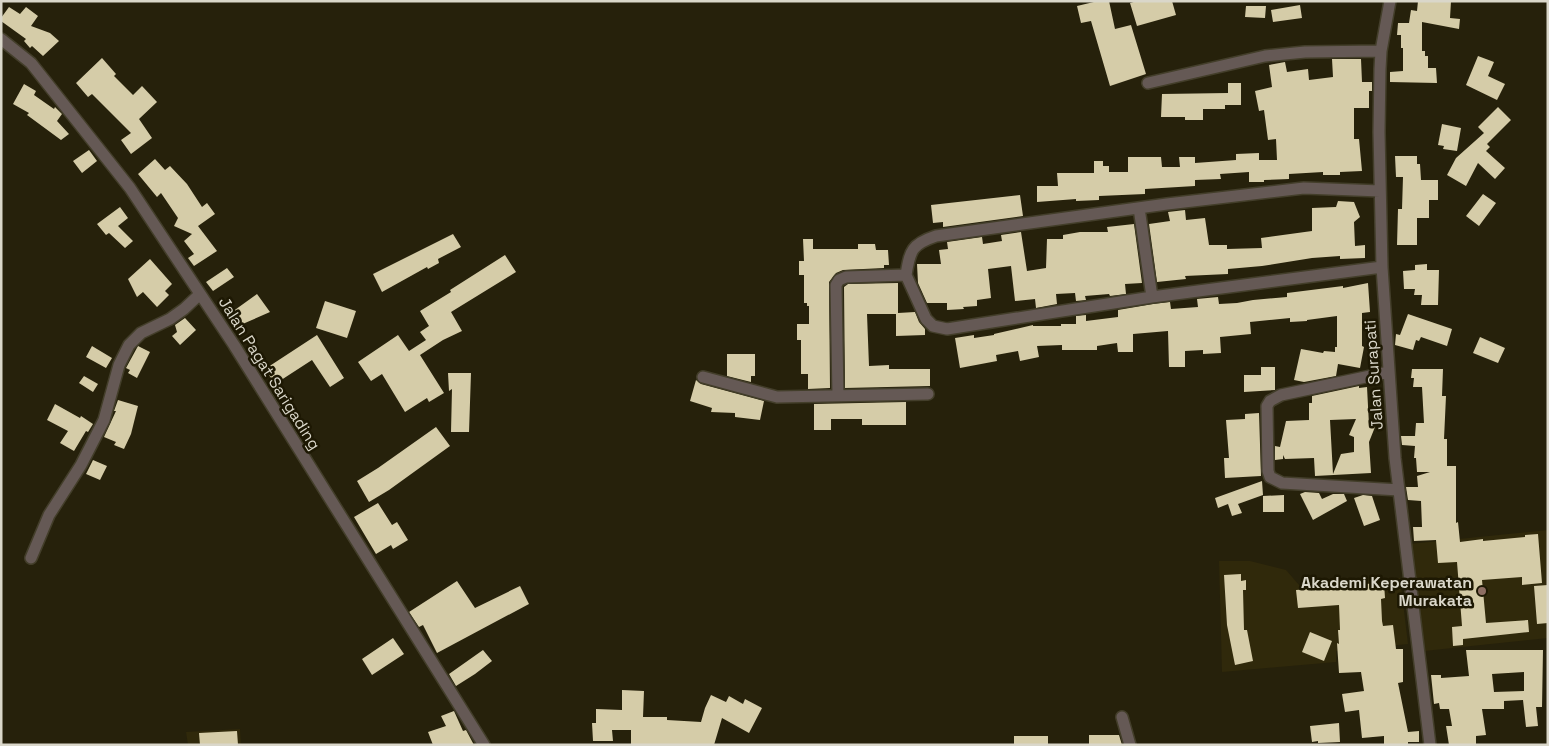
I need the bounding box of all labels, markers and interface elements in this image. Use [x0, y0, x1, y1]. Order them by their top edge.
street label: Jalan Pagat Sarigading [214, 293, 325, 454]
street label: Jalan Surapati [1359, 319, 1388, 431]
place label: Akademi Keperawatan Murakata [1301, 572, 1472, 611]
marker: Akademi Keperawatan Murakata [1476, 585, 1488, 597]

